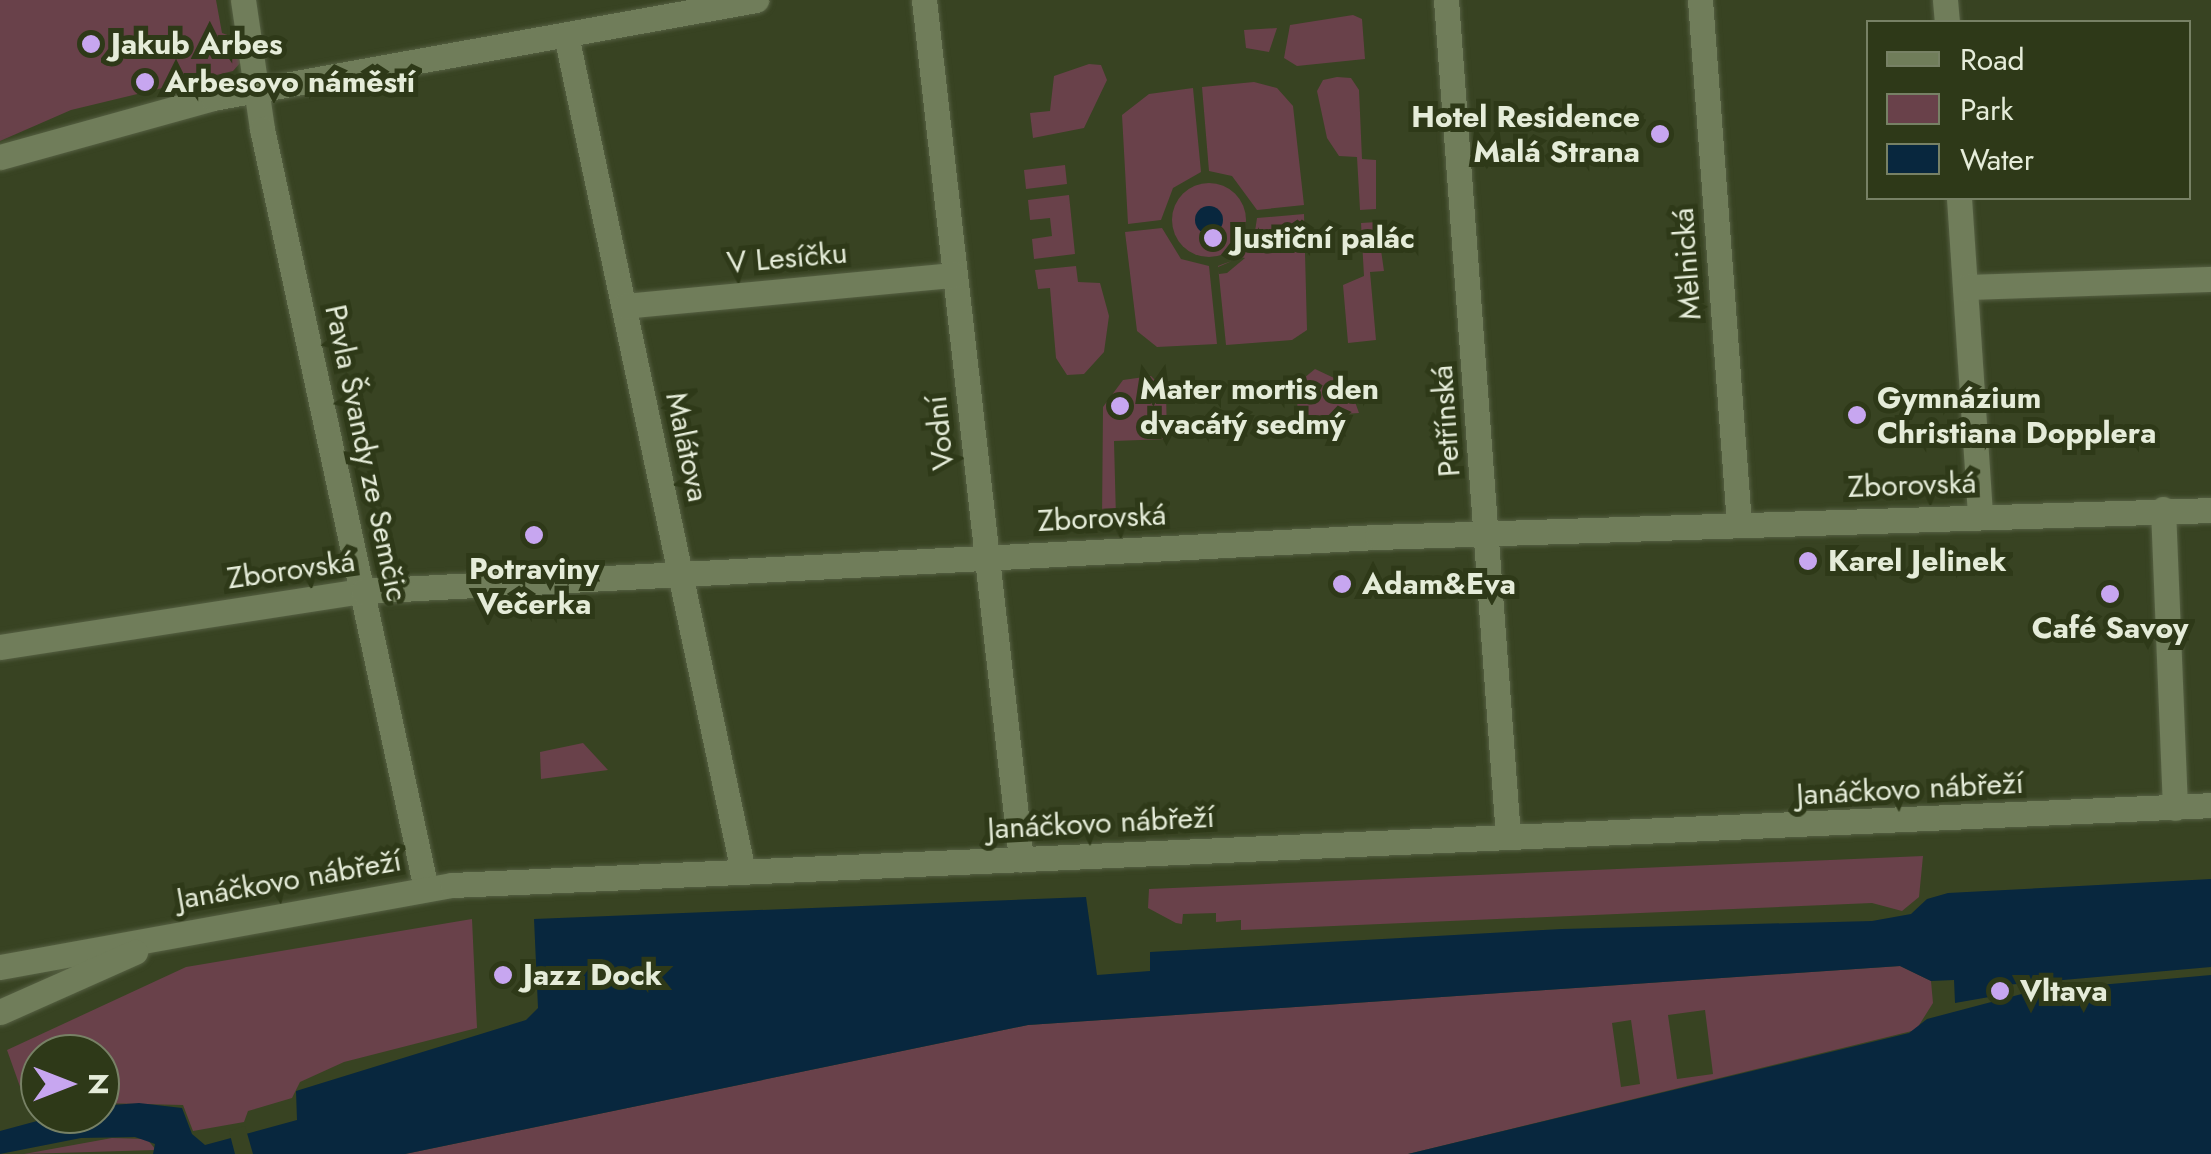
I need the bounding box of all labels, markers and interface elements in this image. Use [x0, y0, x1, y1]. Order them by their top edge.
legend [1866, 20, 2191, 200]
place label: Jakub Arbes [111, 26, 283, 62]
marker: Jakub Arbes [80, 33, 102, 55]
text: Road [1960, 38, 2025, 81]
place label: Arbesovo náměstí [165, 64, 415, 100]
marker: Arbesovo náměstí [134, 71, 156, 93]
text: Park [1960, 88, 2013, 131]
place label: Hotel Residence Malá Strana [1411, 99, 1640, 170]
marker: Hotel Residence Malá Strana [1649, 123, 1671, 145]
text: Water [1960, 138, 2034, 181]
street label: Mělnická [1665, 207, 1709, 321]
place label: Justiční palác [1233, 220, 1415, 256]
marker: Justiční palác [1202, 227, 1224, 249]
street label: V Lesíčku [725, 235, 849, 281]
street label: Pavla Švandy ze Semčic [317, 302, 415, 604]
street label: Petřínská [1424, 364, 1468, 478]
place label: Mater mortis den dvacátý sedmý [1140, 371, 1379, 442]
place label: Gymnázium Christiana Dopplera [1877, 380, 2156, 450]
street label: Malátova [658, 389, 716, 505]
street label: Vodní [918, 394, 962, 472]
marker: Mater mortis den dvacátý sedmý [1109, 395, 1131, 417]
marker: Gymnázium Christiana Dopplera [1846, 404, 1868, 426]
street label: Zborovská [1847, 465, 1977, 505]
street label: Zborovská [1037, 497, 1167, 539]
marker: Potraviny Večerka [523, 524, 545, 546]
street label: Zborovská [225, 543, 357, 597]
place label: Karel Jelinek [1828, 543, 2007, 579]
marker: Karel Jelinek [1797, 550, 1819, 572]
place label: Potraviny Večerka [469, 551, 599, 622]
place label: Adam&Eva [1362, 566, 1516, 602]
marker: Adam&Eva [1331, 573, 1353, 595]
marker: Café Savoy [2099, 583, 2121, 605]
place label: Café Savoy [2032, 610, 2188, 646]
street label: Janáčkovo nábřeží [1796, 765, 2024, 813]
street label: Janáčkovo nábřeží [987, 799, 1215, 847]
street label: Janáčkovo nábřeží [174, 843, 404, 917]
place label: Jazz Dock [523, 957, 662, 993]
marker: Jazz Dock [492, 964, 514, 986]
place label: Vltava [2020, 973, 2108, 1009]
marker: Vltava [1989, 980, 2011, 1002]
north arrow [20, 1034, 120, 1134]
text: N [78, 1073, 119, 1095]

